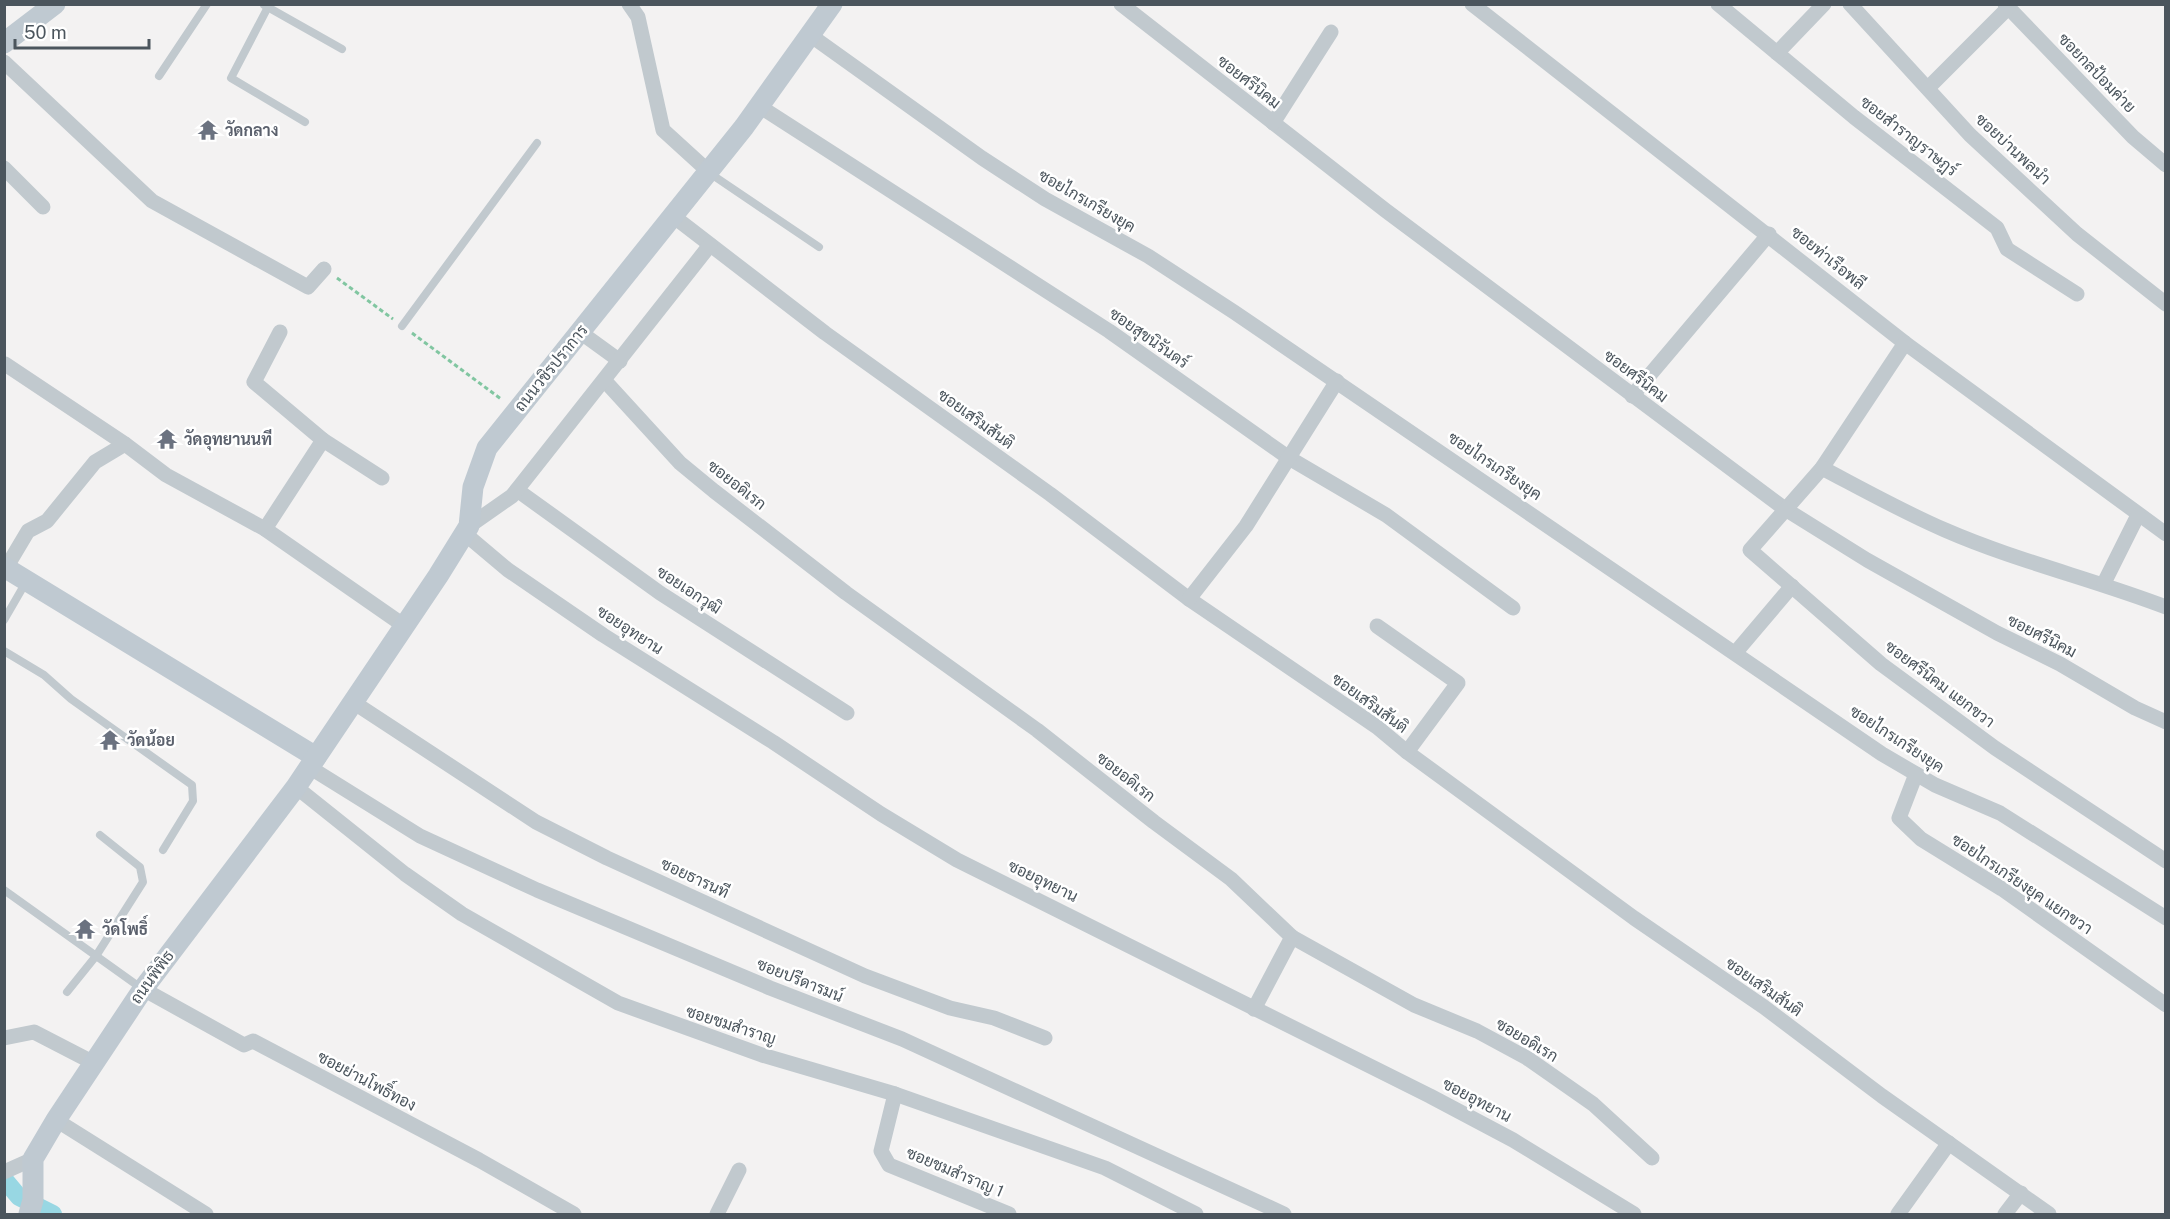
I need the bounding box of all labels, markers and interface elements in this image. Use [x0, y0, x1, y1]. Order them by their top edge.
scale bar [15, 12, 148, 50]
text: 50 m [24, 22, 67, 43]
street label: ซอยกลป้อมค่าย [2054, 29, 2140, 117]
street label: ซอยศรีนิคม [1213, 50, 1286, 113]
street label: ซอยสำราญราษฎร์ [1856, 90, 1963, 181]
street label: ซอยบ่านพลนำ [1972, 109, 2055, 188]
temple icon: วัดกลาง [196, 118, 220, 142]
place label: วัดกลาง [225, 120, 278, 140]
street label: ซอยไกรเกรียงยุค [1034, 164, 1140, 238]
street label: ซอยท่าเรือพลี [1787, 221, 1870, 294]
street label: ซอยสุขนิรันดร์ [1105, 301, 1194, 374]
street label: ถนนวชิรปราการ [510, 321, 592, 415]
street label: ซอยศรีนิคม [1600, 344, 1673, 406]
street label: ซอยเสริมสันติ [934, 384, 1018, 453]
street label: ซอยไกรเกรียงยุค [1443, 426, 1547, 506]
temple icon: วัดอุทยานนที [155, 427, 179, 451]
place label: วัดอุทยานนที [184, 429, 272, 451]
street label: ซอยอดิเรก [704, 456, 770, 514]
street label: ซอยเอกวุฒิ [652, 562, 725, 620]
street label: ซอยอุทยาน [592, 601, 667, 660]
street label: ซอยศรีนิคม [2004, 609, 2081, 662]
street label: ซอยศรีนิคม แยกขวา [1881, 635, 2000, 731]
street label: ซอยเสริมสันติ [1328, 668, 1412, 737]
street label: ซอยไกรเกรียงยุค [1845, 700, 1949, 778]
temple icon: วัดน้อย [98, 728, 122, 752]
place label: วัดน้อย [127, 729, 175, 750]
street label: ซอยอดิเรก [1093, 748, 1159, 806]
street label: ซอยไกรเกรียงยุค แยกขวา [1947, 828, 2097, 940]
street label: ซอยธารนที [658, 852, 733, 902]
street label: ซอยอุทยาน [1004, 856, 1081, 908]
place label: วัดโพธิ์ [102, 914, 148, 939]
temple icon: วัดโพธิ์ [73, 917, 97, 941]
street label: ถนนพิพิธ [126, 946, 178, 1007]
street label: ซอยปรีดารมน์ [754, 951, 847, 1006]
street label: ซอยเสริมสันติ [1722, 953, 1807, 1020]
street label: ซอยชมสำราญ [683, 1001, 779, 1049]
street label: ซอยอดิเรก [1492, 1014, 1562, 1066]
street label: ซอยย่านโพธิ์ทอง [314, 1042, 422, 1115]
street label: ซอยอุทยาน [1438, 1074, 1515, 1128]
street label: ซอยชมสำราญ 1 [903, 1143, 1007, 1201]

